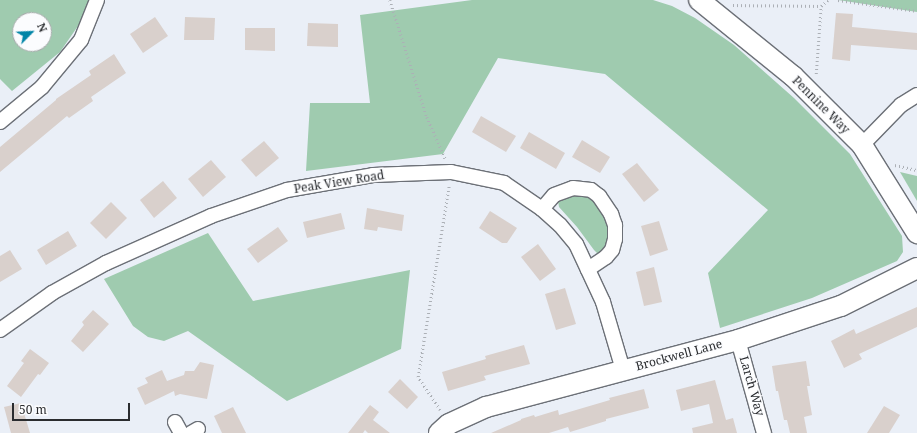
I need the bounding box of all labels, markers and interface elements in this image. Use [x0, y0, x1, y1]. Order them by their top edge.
north arrow [12, 12, 52, 52]
text: N [34, 20, 51, 34]
street label: Pennine Way [789, 73, 853, 137]
street label: Peak View Road [293, 168, 385, 196]
street label: Brockwell Lane [634, 337, 724, 373]
street label: Larch Way [737, 354, 767, 418]
scale bar [14, 395, 132, 421]
text: 50 m [19, 401, 47, 418]

